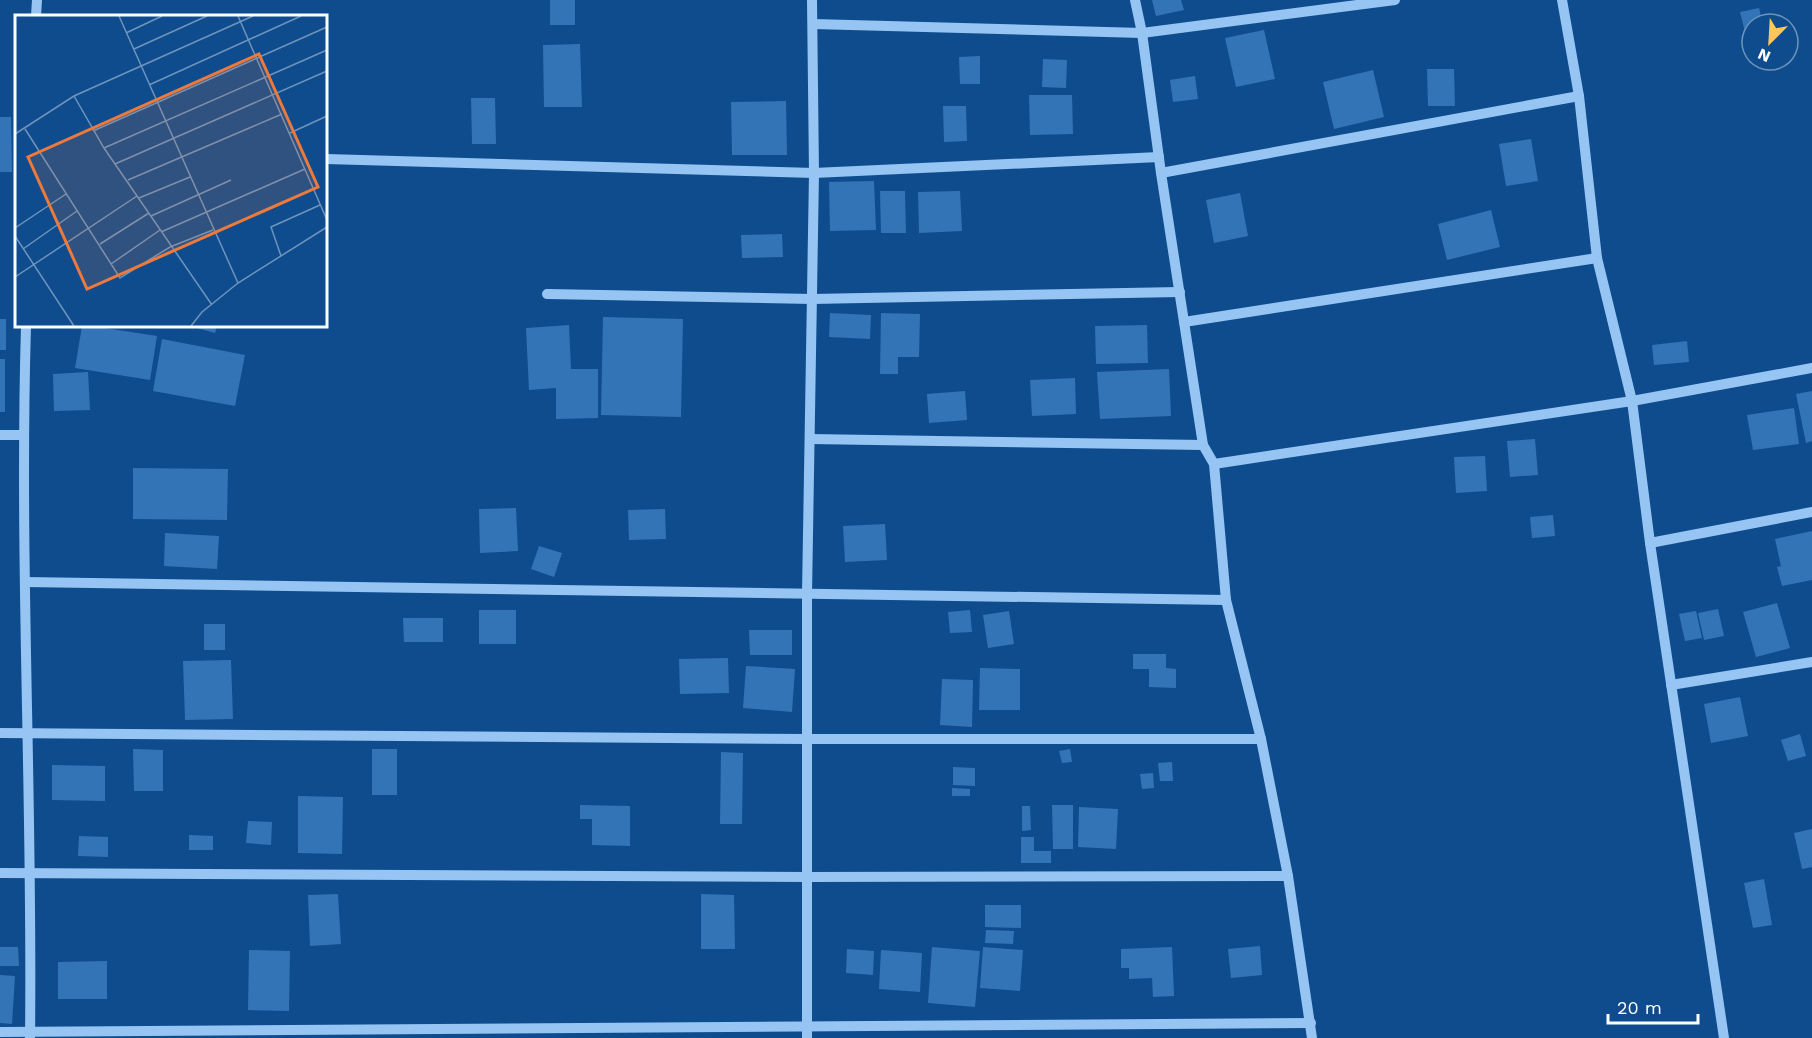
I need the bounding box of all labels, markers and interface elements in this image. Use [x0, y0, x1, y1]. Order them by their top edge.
north arrow [1740, 12, 1800, 72]
inset map [15, 15, 327, 327]
text: N [1755, 44, 1773, 66]
scale bar [1608, 987, 1698, 1025]
text: 20 m [1617, 997, 1662, 1018]

